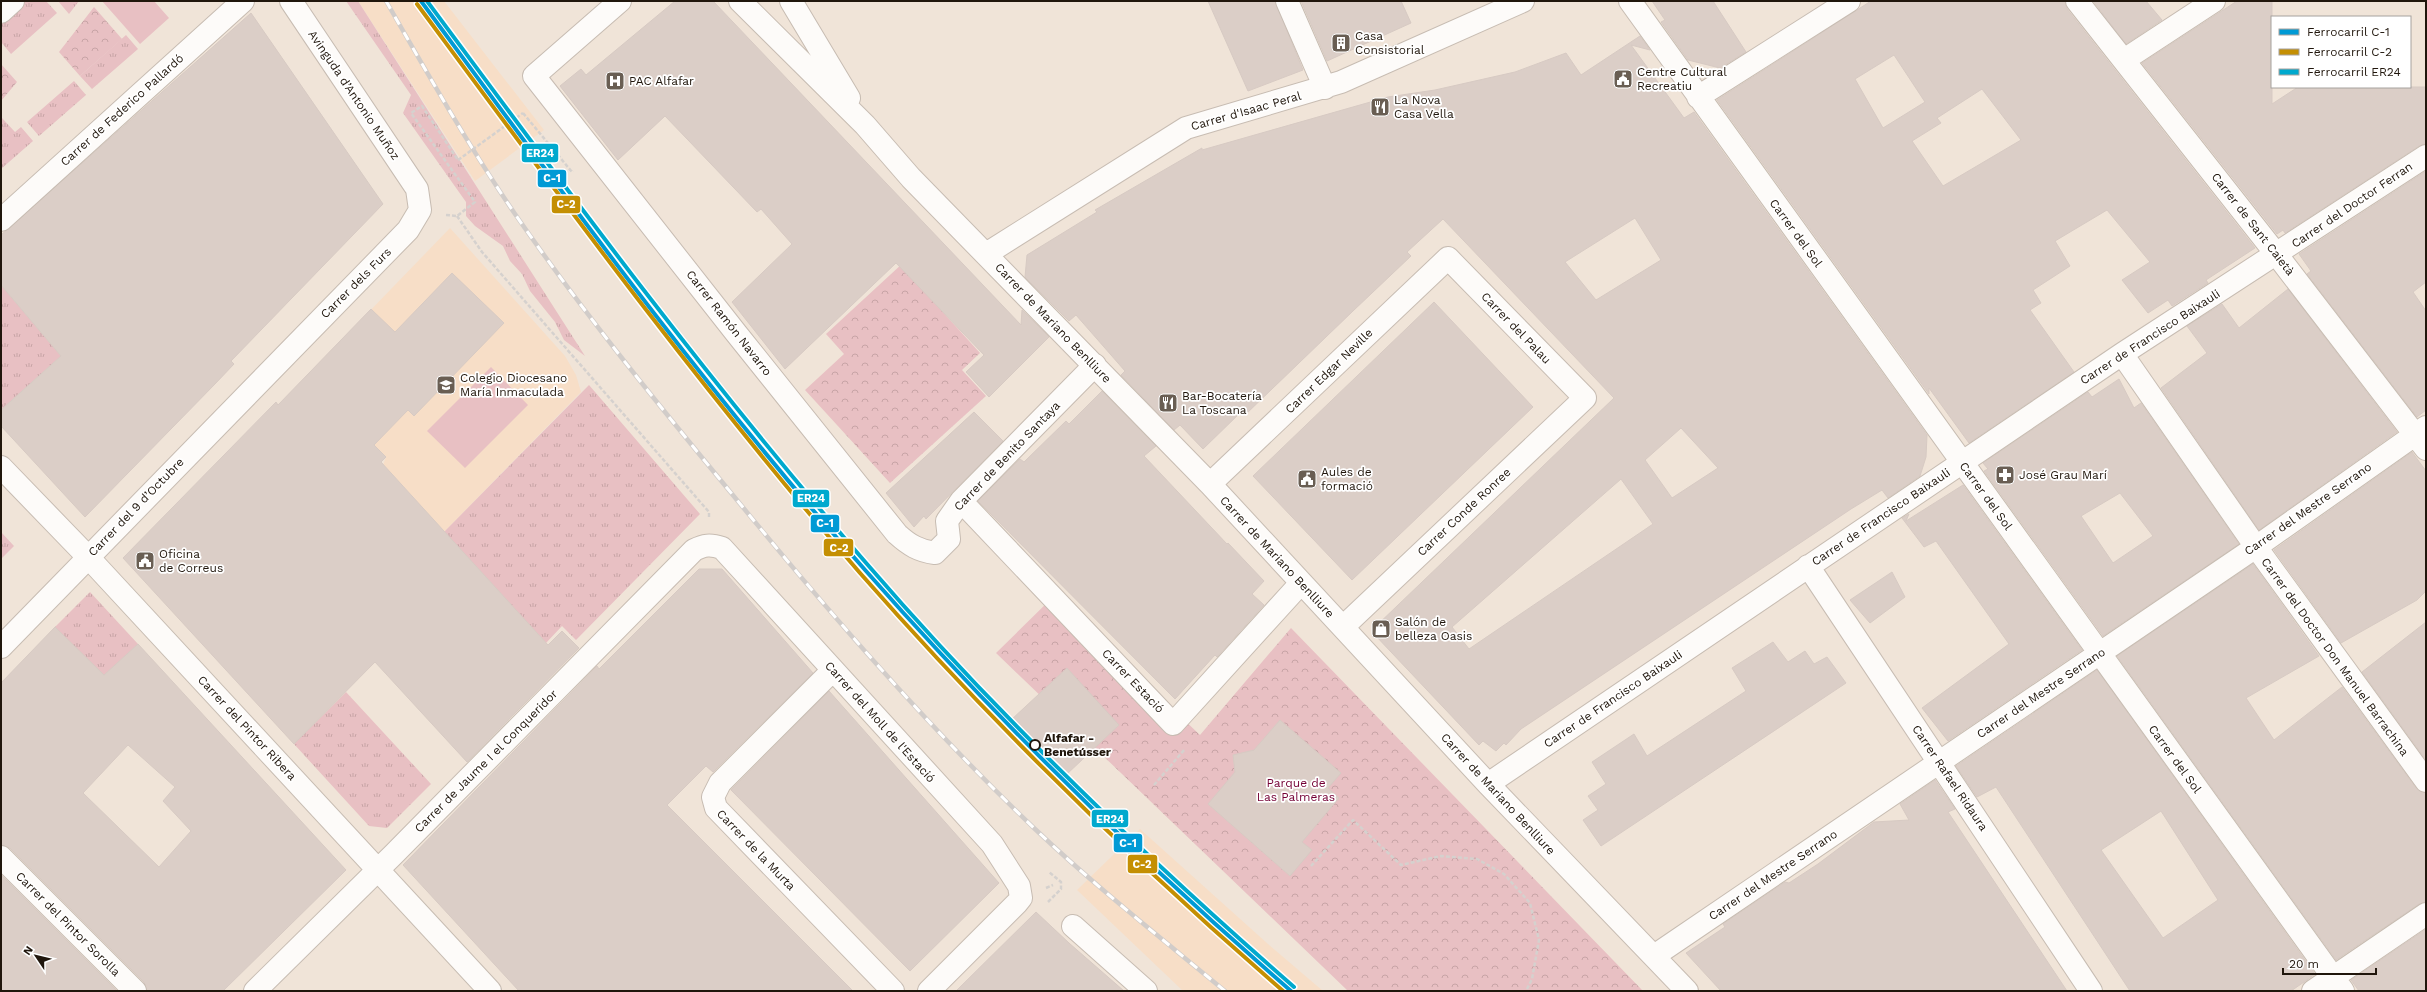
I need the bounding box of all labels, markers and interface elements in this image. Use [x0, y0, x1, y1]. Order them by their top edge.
legend [2271, 16, 2411, 88]
text: Ferrocarril C-1 [2307, 25, 2390, 39]
street label: Avinguda d’Antonio Muñoz [305, 28, 403, 162]
place label: Casa Consistorial [1355, 29, 1425, 57]
building icon: Casa Consistorial [1330, 32, 1352, 54]
text: Ferrocarril C-2 [2307, 45, 2392, 59]
street label: Carrer de Federico Pallardó [58, 51, 186, 169]
place label: Centre Cultural Recreatiu [1637, 65, 1727, 93]
text: Ferrocarril ER24 [2307, 65, 2401, 79]
public building icon: Centre Cultural Recreatiu [1612, 68, 1634, 90]
hospital icon: PAC Alfafar [604, 70, 626, 92]
place label: PAC Alfafar [629, 74, 694, 88]
street label: Carrer d'Isaac Peral [1189, 88, 1303, 133]
place label: La Nova Casa Vella [1394, 93, 1454, 121]
restaurant icon: La Nova Casa Vella [1369, 96, 1391, 118]
line badge: ER24 [521, 143, 559, 163]
text: ER24 [526, 147, 554, 160]
street label: Carrer del Doctor Ferran [2289, 159, 2415, 251]
line badge: C-1 [537, 169, 567, 188]
street label: Carrer de Sant Caietà [2209, 170, 2298, 278]
text: C-1 [543, 172, 561, 185]
line badge: C-2 [551, 195, 581, 214]
street label: Carrer del Sol [1767, 196, 1826, 270]
text: C-2 [556, 198, 576, 211]
street label: Carrer dels Furs [318, 245, 394, 321]
street label: Carrer de Mariano Benlliure [992, 260, 1114, 386]
street label: Carrer Ramón Navarro [683, 267, 775, 379]
street label: Carrer de Francisco Baixauli [2077, 286, 2223, 388]
street label: Carrer del Palau [1478, 289, 1554, 367]
street label: Carrer Edgar Neville [1282, 326, 1376, 416]
place label: Colegio Diocesano María Inmaculada [460, 371, 567, 399]
school or university icon: Colegio Diocesano María Inmaculada [435, 374, 457, 396]
place label: Bar-Bocatería La Toscana [1182, 389, 1262, 417]
restaurant icon: Bar-Bocatería La Toscana [1157, 392, 1179, 414]
street label: Carrer de Benito Santaya [951, 398, 1063, 514]
street label: Carrer del 9 d’Octubre [85, 455, 187, 559]
street label: Carrer del Sol [1957, 459, 2016, 533]
street label: Carrer del Mestre Serrano [2242, 460, 2374, 558]
pharmacy icon: José Grau Marí [1994, 464, 2016, 486]
place label: Aules de formació [1321, 465, 1373, 493]
street label: Carrer Conde Ronree [1414, 465, 1514, 559]
street label: Carrer de Francisco Baixauli [1809, 465, 1953, 569]
public building icon: Aules de formació [1296, 468, 1318, 490]
place label: José Grau Marí [2019, 468, 2107, 482]
line badge: ER24 [792, 489, 830, 508]
text: ER24 [797, 492, 825, 505]
street label: Carrer de Mariano Benlliure [1217, 493, 1337, 621]
line badge: C-1 [810, 514, 840, 533]
text: C-1 [816, 517, 834, 530]
line badge: C-2 [823, 538, 854, 557]
text: C-2 [829, 542, 849, 555]
place label: Oficina de Correus [159, 547, 223, 575]
public building icon: Oficina de Correus [134, 550, 156, 572]
street label: Carrer del Doctor Don Manuel Barrachina [2258, 555, 2412, 759]
place label: Salón de belleza Oasis [1395, 615, 1472, 643]
shop icon: Salón de belleza Oasis [1370, 618, 1392, 640]
street label: Carrer del Mestre Serrano [1974, 645, 2108, 741]
street label: Carrer Estació [1099, 646, 1167, 716]
street label: Carrer de Francisco Baixauli [1541, 647, 1685, 751]
street label: Carrer del Moll de l'Estació [822, 659, 938, 785]
street label: Carrer del Pintor Ribera [195, 673, 299, 783]
street label: Carrer de Jaume I el Conqueridor [412, 687, 560, 835]
street label: Carrer Rafael Ridaura [1909, 722, 1991, 834]
street label: Carrer del Sol [2146, 722, 2205, 796]
street label: Carrer de Mariano Benlliure [1438, 730, 1558, 858]
place label: Alfafar - Benetússer [1044, 731, 1112, 759]
marker: Alfafar - Benetússer [1029, 739, 1041, 751]
park label: Parque de Las Palmeras [1257, 776, 1335, 804]
street label: Carrer de la Murta [714, 807, 798, 893]
line badge: ER24 [1091, 809, 1129, 828]
text: ER24 [1096, 813, 1124, 826]
street label: Carrer del Mestre Serrano [1706, 827, 1840, 923]
line badge: C-1 [1113, 833, 1143, 853]
text: C-1 [1119, 837, 1137, 850]
line badge: C-2 [1127, 854, 1158, 874]
text: C-2 [1132, 858, 1152, 871]
street label: Carrer del Pintor Sorolla [13, 869, 123, 979]
north arrow [16, 936, 56, 976]
text: N [21, 943, 36, 958]
scale bar [2283, 950, 2376, 976]
text: 20 m [2289, 957, 2319, 971]

